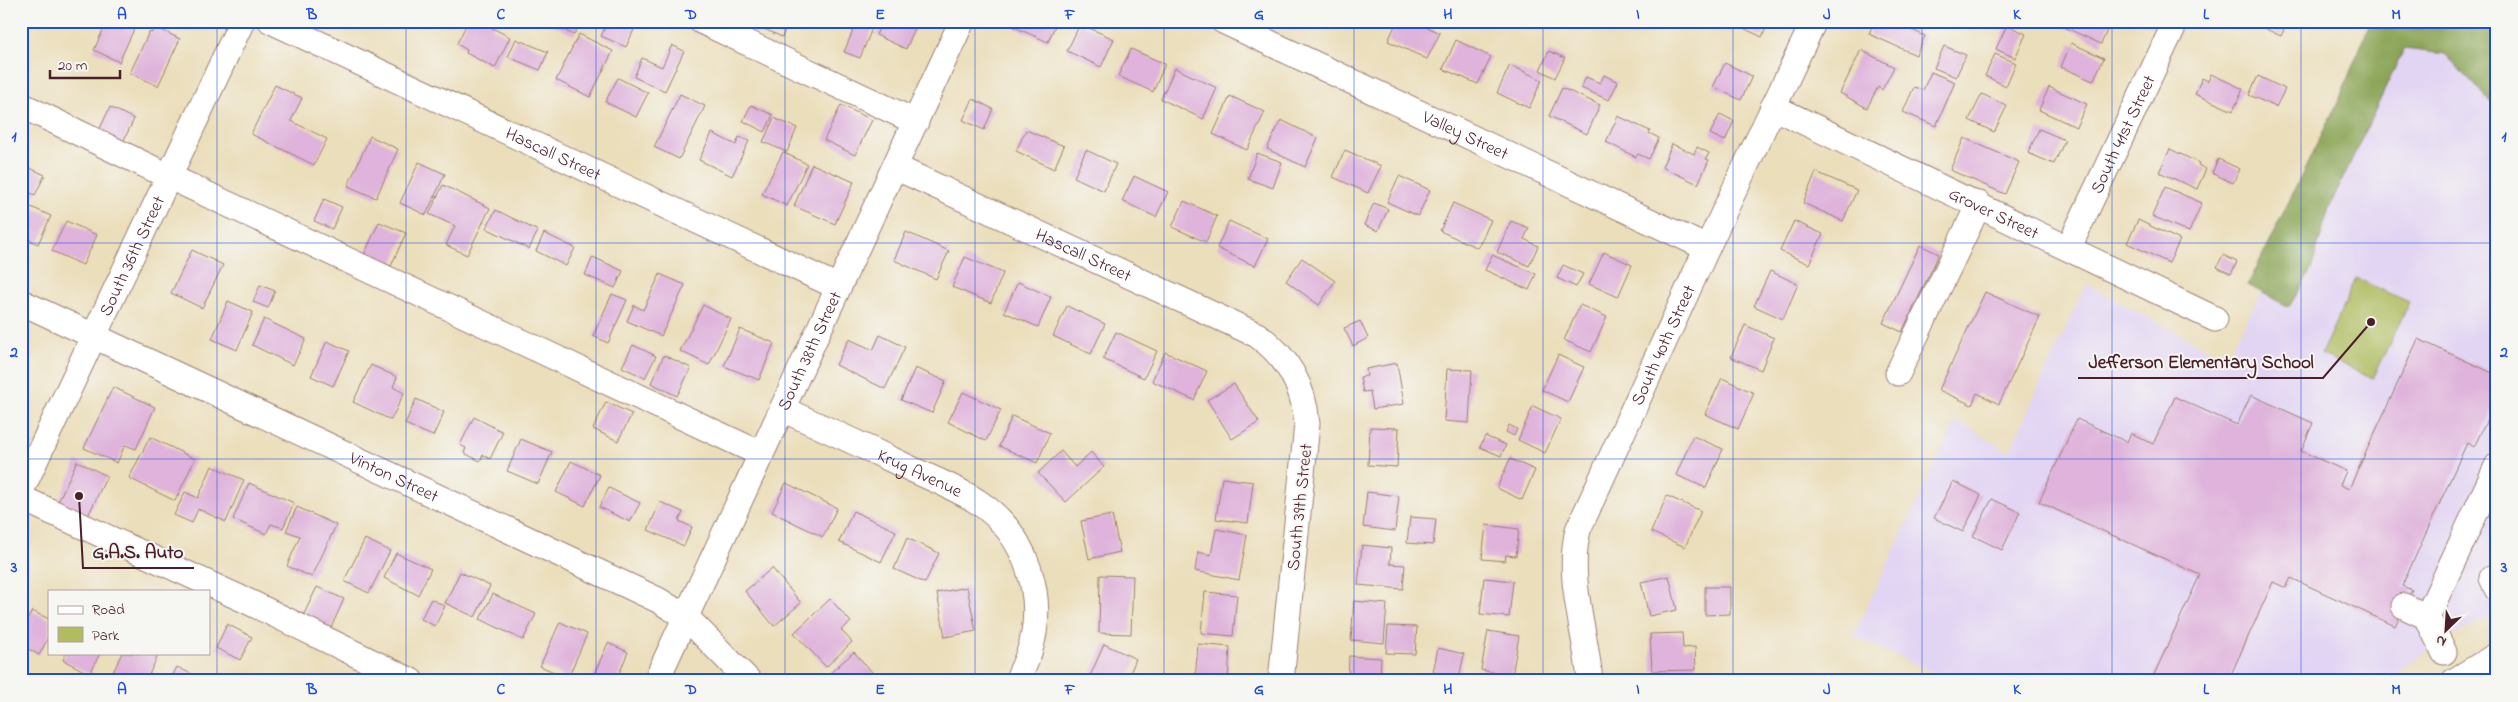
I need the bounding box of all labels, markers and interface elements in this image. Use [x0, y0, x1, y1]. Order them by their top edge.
text: A [117, 3, 127, 27]
text: B [306, 3, 318, 27]
text: C [497, 3, 506, 27]
text: D [684, 3, 697, 27]
text: E [875, 3, 885, 27]
text: F [1064, 3, 1076, 27]
text: G [1254, 3, 1264, 27]
text: H [1443, 3, 1453, 27]
text: I [1636, 3, 1640, 27]
text: J [1823, 3, 1831, 27]
text: K [2013, 3, 2022, 27]
text: L [2203, 3, 2210, 27]
text: M [2391, 3, 2401, 27]
scale bar [50, 48, 120, 80]
text: 20 m [58, 55, 88, 77]
street label: South 41st Street [2085, 71, 2164, 199]
street label: Valley Street [1417, 105, 1512, 168]
street label: Hascall Street [500, 122, 605, 189]
text: 1 [11, 125, 17, 149]
text: 1 [2501, 125, 2507, 149]
street label: Grover Street [1944, 182, 2043, 248]
street label: South 36th Street [94, 192, 173, 321]
street label: Hascall Street [1031, 223, 1135, 290]
street label: South 40th Street [1626, 281, 1703, 410]
street label: South 38th Street [772, 288, 850, 416]
text: 2 [9, 341, 18, 365]
text: 2 [2499, 341, 2508, 365]
callout: Jefferson Elementary School [2078, 344, 2323, 378]
text: Jefferson Elementary School [2088, 350, 2314, 379]
street label: South 39th Street [1281, 442, 1321, 572]
street label: Krug Avenue [872, 444, 967, 506]
street label: Vinton Street [344, 446, 442, 510]
callout: G.A.S. Auto [83, 534, 194, 568]
text: G.A.S. Auto [93, 540, 184, 567]
text: 3 [10, 556, 18, 580]
text: 3 [2500, 556, 2508, 580]
legend [48, 590, 210, 654]
text: Road [92, 599, 125, 621]
north arrow [2420, 604, 2470, 654]
text: Park [92, 625, 120, 647]
text: N [2432, 629, 2450, 652]
text: A [117, 678, 127, 702]
text: B [306, 678, 318, 702]
text: C [497, 678, 506, 702]
text: D [684, 678, 697, 702]
text: E [875, 678, 885, 702]
text: F [1064, 678, 1076, 702]
text: G [1254, 678, 1264, 702]
text: H [1443, 678, 1453, 702]
text: I [1636, 678, 1640, 702]
text: J [1823, 678, 1831, 702]
text: K [2013, 678, 2022, 702]
text: L [2203, 678, 2210, 702]
text: M [2391, 678, 2401, 702]

